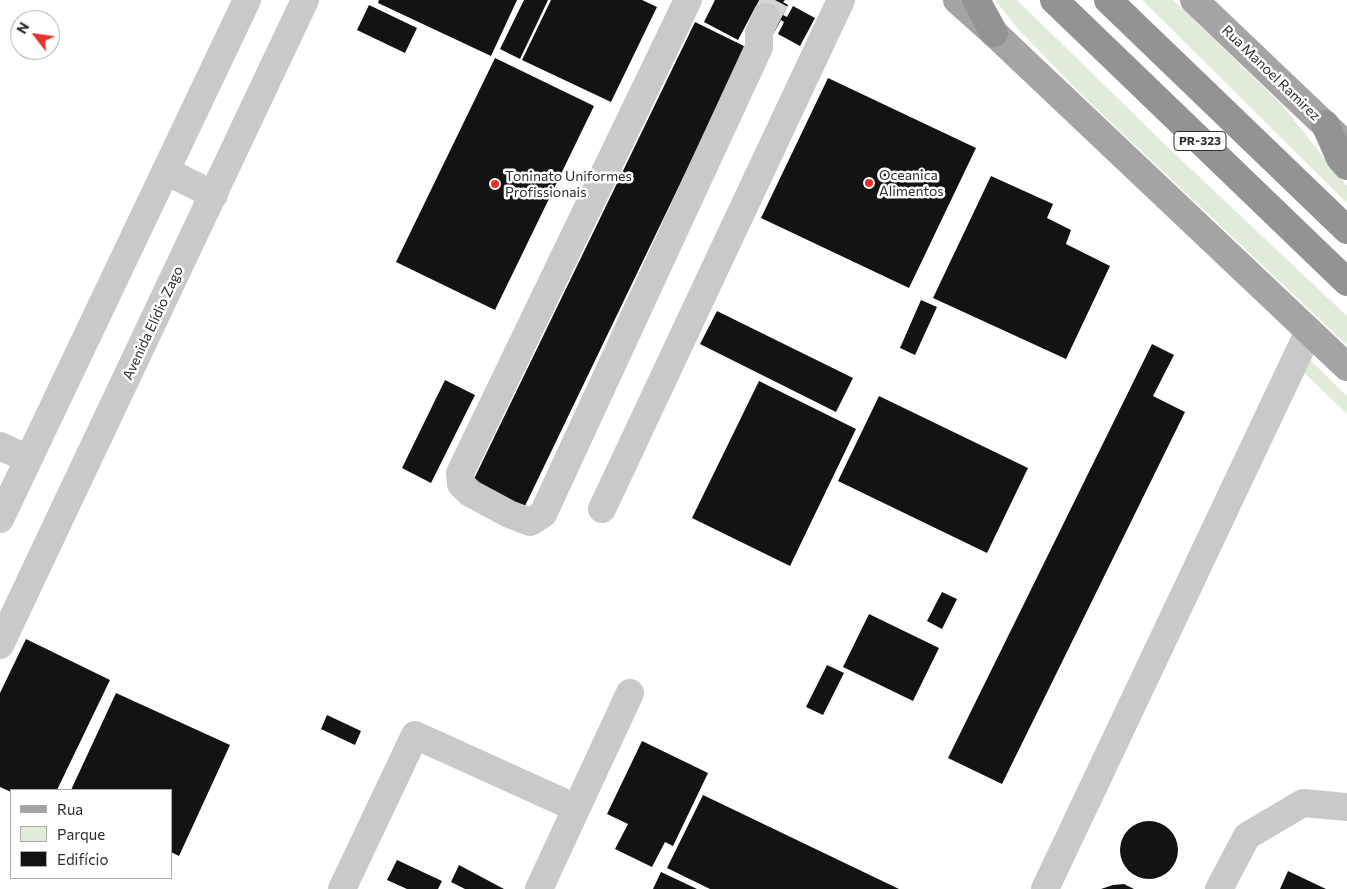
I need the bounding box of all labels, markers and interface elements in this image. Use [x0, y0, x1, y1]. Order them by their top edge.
north arrow [10, 10, 60, 60]
text: N [12, 19, 32, 37]
street label: Rua Manoel Ramirez [1218, 22, 1324, 124]
road number: PR-323 [1174, 132, 1226, 150]
place label: Oceanica Alimentos [879, 167, 944, 200]
place label: Toninato Uniformes Profissionais [505, 168, 632, 200]
marker: Oceanica Alimentos [863, 177, 875, 189]
marker: Toninato Uniformes Profissionais [489, 178, 501, 190]
street label: Avenida Elídio Zago [119, 263, 187, 383]
legend [10, 789, 172, 879]
text: Rua [57, 800, 83, 818]
text: Parque [57, 825, 105, 843]
text: Edifício [57, 850, 108, 868]

